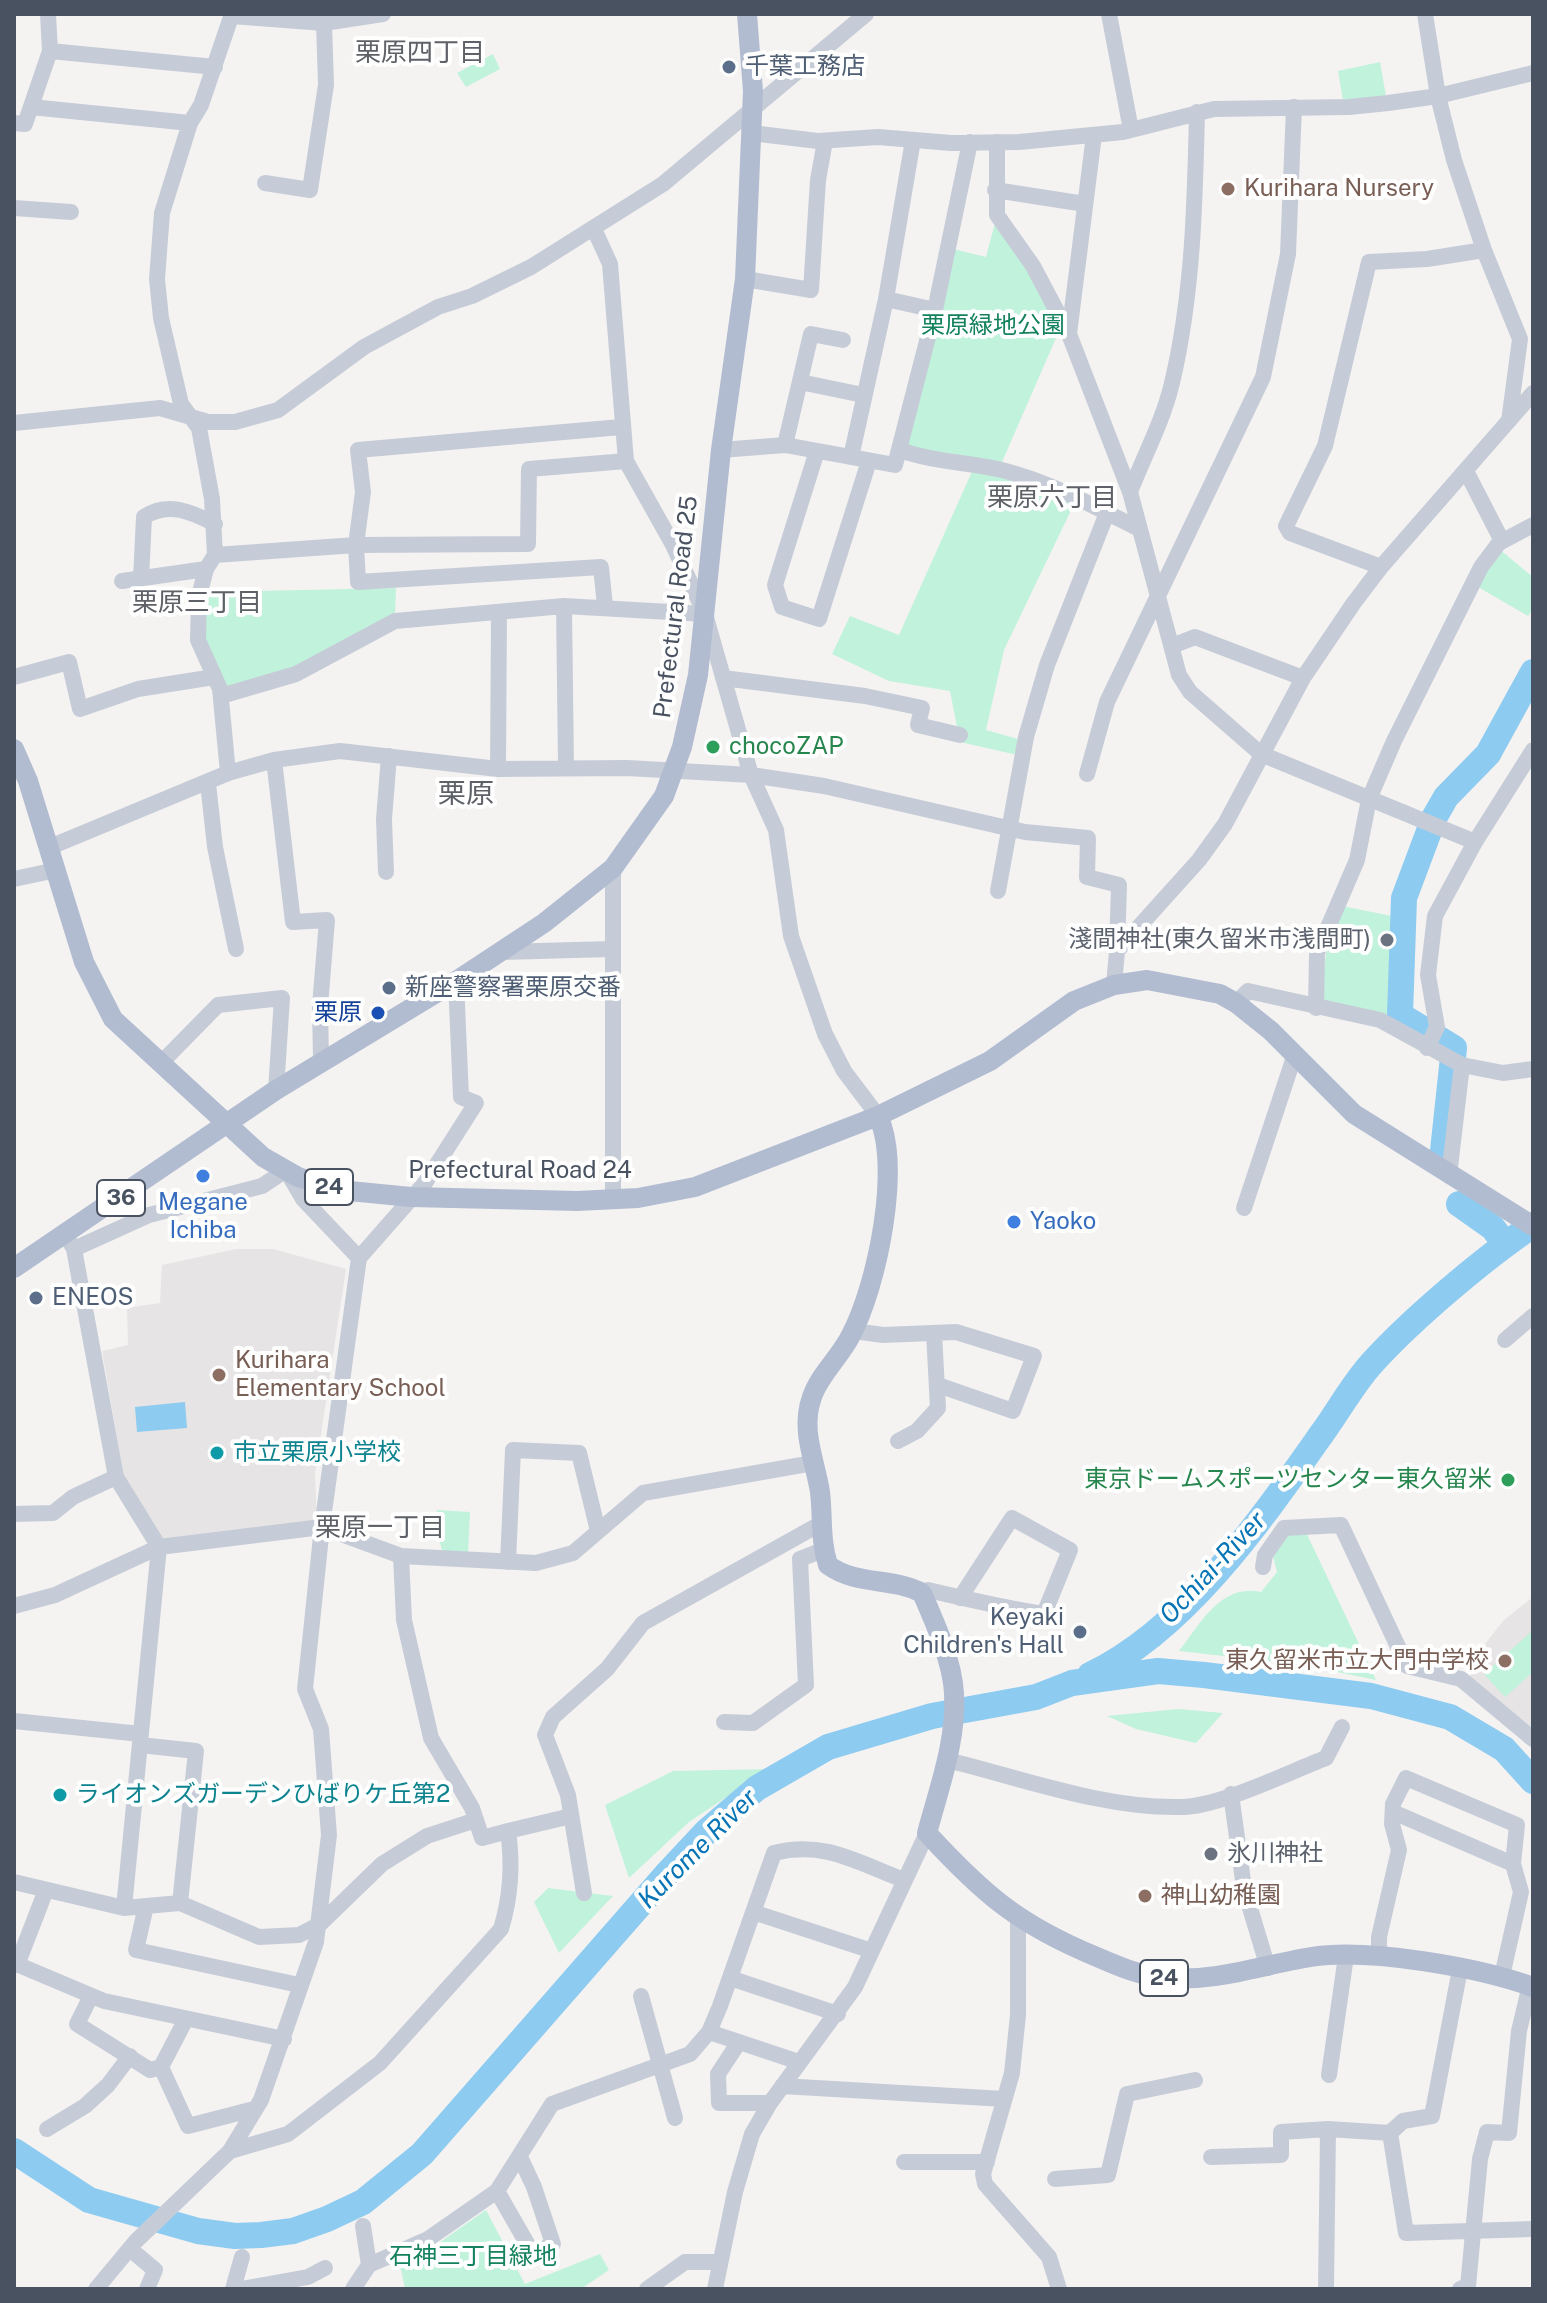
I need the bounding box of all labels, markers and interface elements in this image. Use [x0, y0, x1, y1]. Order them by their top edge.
district label: 栗原四丁目 [355, 37, 485, 69]
place label: 千葉工務店 [745, 53, 865, 81]
marker: 千葉工務店 [720, 58, 738, 76]
place label: Kurihara Nursery [1244, 175, 1434, 203]
marker: Kurihara Nursery [1219, 180, 1237, 198]
park label: 栗原緑地公園 [921, 312, 1065, 340]
district label: 栗原六丁目 [987, 482, 1117, 514]
street label: Prefectural Road 25 [648, 494, 704, 720]
district label: 栗原三丁目 [132, 587, 262, 619]
place label: chocoZAP [729, 733, 844, 761]
marker: chocoZAP [704, 738, 722, 756]
district label: 栗原 [438, 777, 494, 811]
place label: 淺間神社(東久留米市浅間町) [1068, 926, 1371, 954]
marker: 淺間神社(東久留米市浅間町) [1378, 931, 1396, 949]
place label: 新座警察署栗原交番 [405, 974, 621, 1002]
marker: 新座警察署栗原交番 [380, 979, 398, 997]
place label: 栗原 [314, 999, 362, 1027]
marker: 栗原 [369, 1004, 387, 1022]
street label: Prefectural Road 24 [408, 1157, 632, 1185]
marker: Megane Ichiba [194, 1167, 212, 1185]
road number: 24 [305, 1169, 353, 1205]
road number: 36 [97, 1180, 145, 1216]
place label: Megane Ichiba [158, 1189, 248, 1245]
place label: Yaoko [1030, 1208, 1096, 1236]
marker: Yaoko [1005, 1213, 1023, 1231]
place label: ENEOS [52, 1284, 134, 1312]
marker: ENEOS [27, 1289, 45, 1307]
place label: Kurihara Elementary School [235, 1347, 446, 1403]
marker: Kurihara Elementary School [210, 1366, 228, 1384]
place label: 市立栗原小学校 [233, 1439, 401, 1467]
marker: 市立栗原小学校 [208, 1444, 226, 1462]
place label: 東京ドームスポーツセンター東久留米 [1084, 1466, 1492, 1494]
marker: 東京ドームスポーツセンター東久留米 [1499, 1471, 1517, 1489]
water label: Ochiai-River [1153, 1506, 1273, 1630]
district label: 栗原一丁目 [315, 1512, 445, 1544]
place label: Keyaki Children's Hall [903, 1604, 1064, 1660]
marker: Keyaki Children's Hall [1071, 1623, 1089, 1641]
place label: 東久留米市立大門中学校 [1225, 1647, 1489, 1675]
marker: 東久留米市立大門中学校 [1496, 1652, 1514, 1670]
place label: ライオンズガーデンひばりケ丘第2 [76, 1781, 450, 1809]
water label: Kurome River [632, 1783, 764, 1915]
marker: ライオンズガーデンひばりケ丘第2 [51, 1786, 69, 1804]
place label: 氷川神社 [1227, 1840, 1323, 1868]
marker: 氷川神社 [1202, 1845, 1220, 1863]
place label: 神山幼稚園 [1161, 1882, 1281, 1910]
marker: 神山幼稚園 [1136, 1887, 1154, 1905]
road number: 24 [1140, 1960, 1188, 1996]
park label: 石神三丁目緑地 [389, 2243, 557, 2271]

